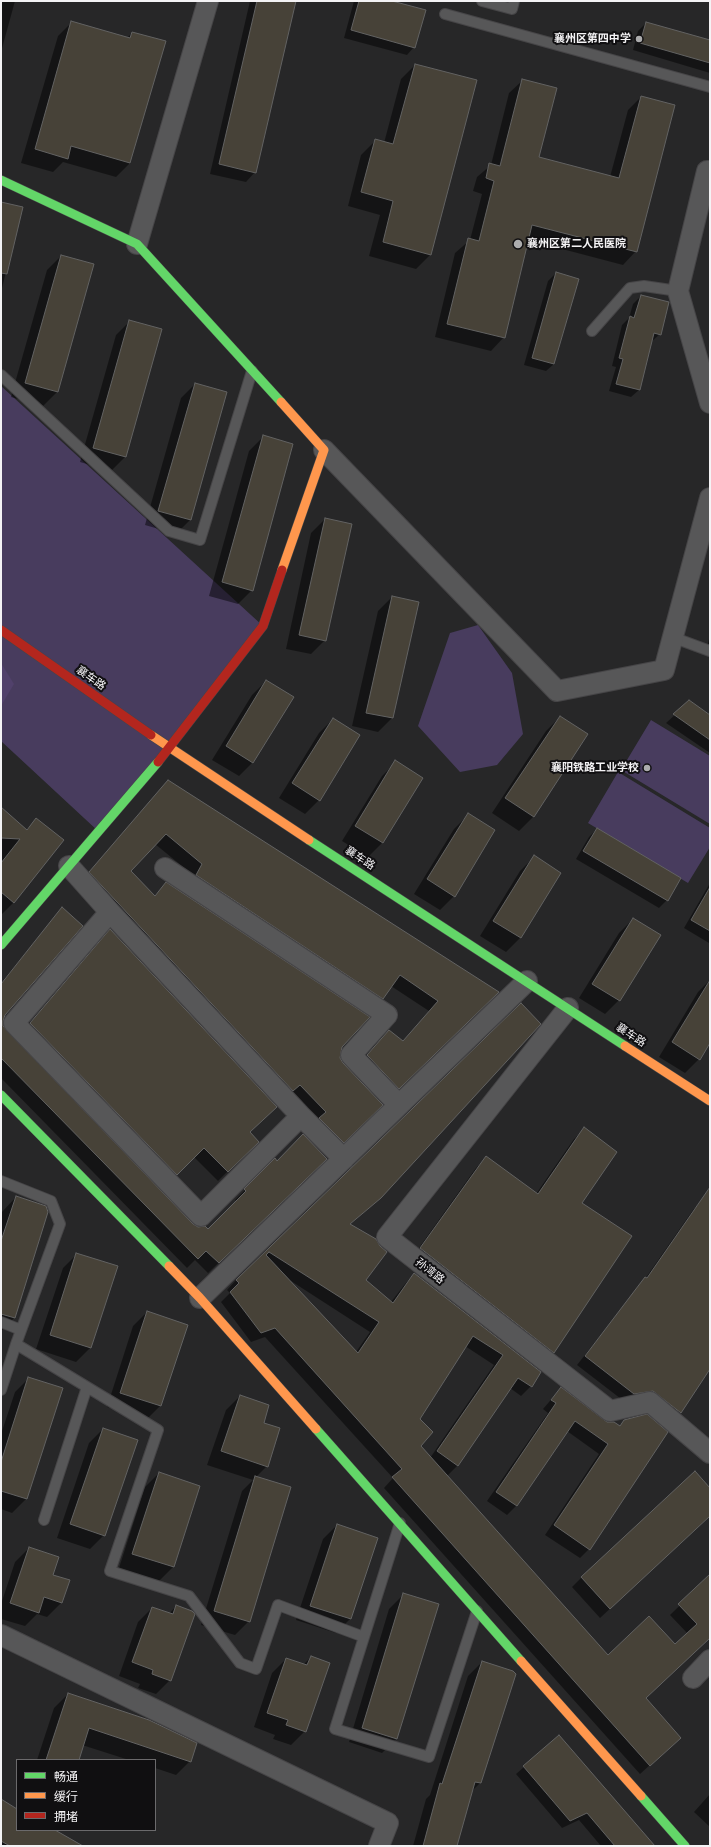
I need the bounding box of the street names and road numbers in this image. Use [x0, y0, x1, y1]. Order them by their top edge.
street label: 襄车路 [74, 663, 108, 693]
street label: 襄车路 [343, 843, 377, 873]
street label: 襄车路 [614, 1020, 648, 1050]
street label: 孙湾路 [413, 1256, 447, 1286]

